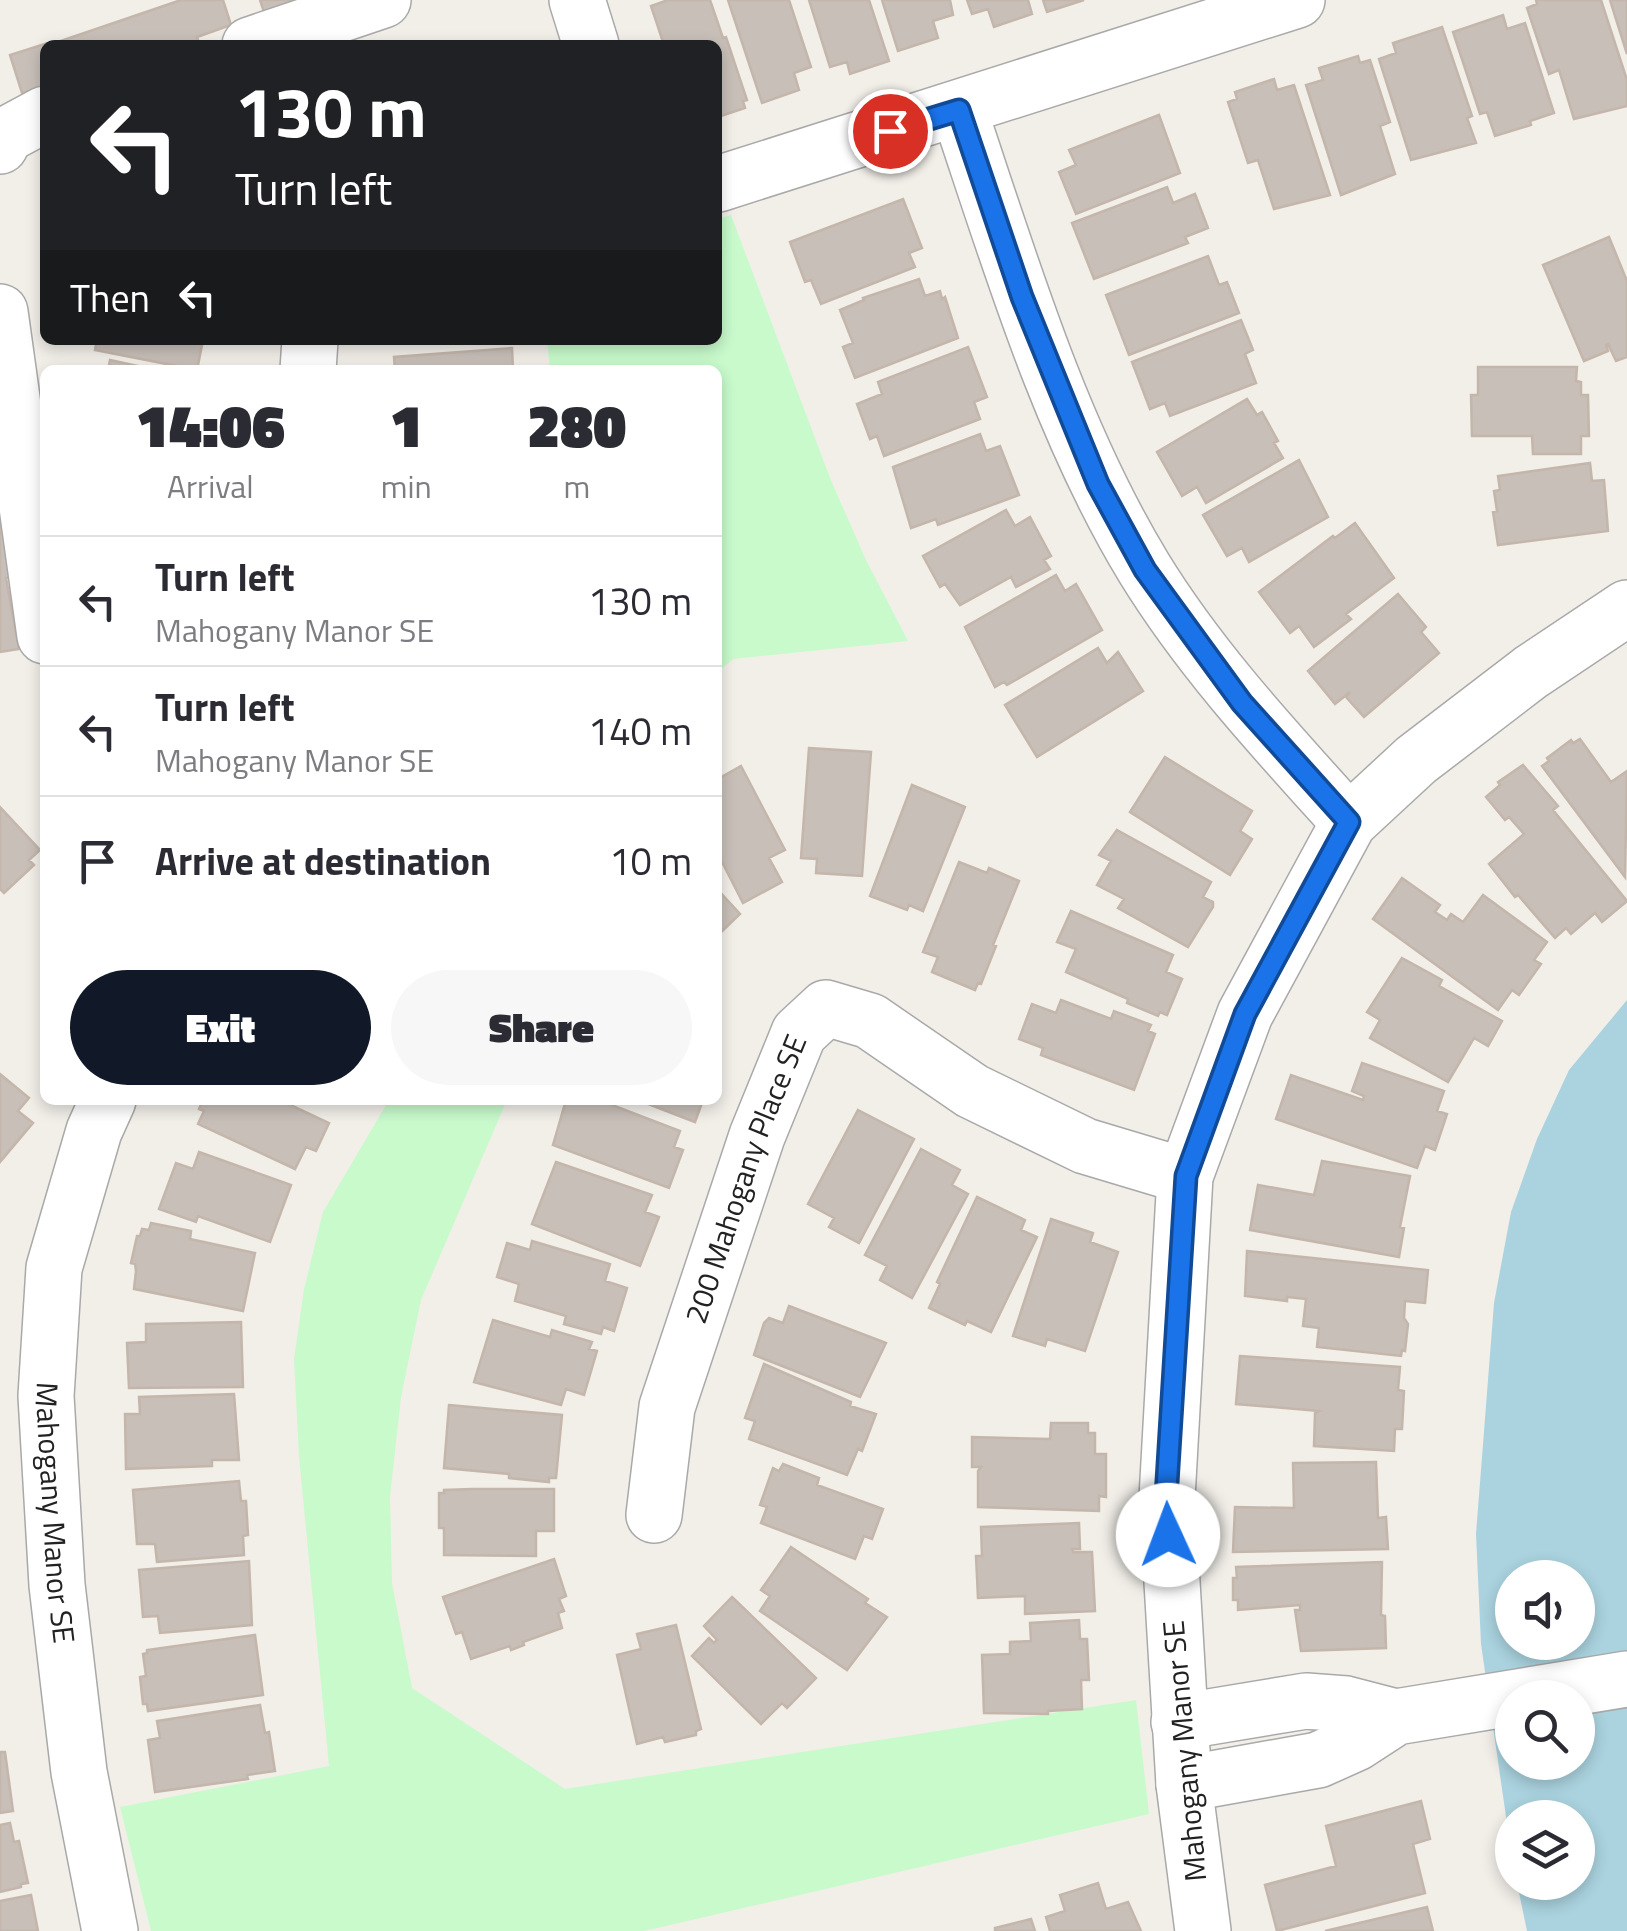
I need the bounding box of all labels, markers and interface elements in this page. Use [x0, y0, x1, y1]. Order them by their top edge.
text: 130 m [235, 58, 427, 164]
icon: left [70, 80, 200, 210]
pin [848, 89, 933, 174]
icon: arrive [863, 104, 918, 159]
text: Turn left [235, 154, 392, 222]
text: Then [70, 269, 150, 327]
icon: left [170, 270, 225, 325]
text: 14:06 [136, 379, 285, 470]
text: 1 [390, 379, 423, 470]
text: 280 [527, 379, 626, 470]
text: Arrival [167, 462, 254, 510]
text: min [381, 462, 432, 510]
text: m [563, 462, 590, 510]
text: Turn left [155, 548, 295, 606]
text: 130 m [588, 572, 692, 630]
icon: left [70, 574, 125, 629]
text: Mahogany Manor SE [155, 606, 434, 654]
text: Turn left [155, 678, 295, 736]
text: 140 m [588, 702, 692, 760]
icon: left [70, 704, 125, 759]
text: Mahogany Manor SE [155, 736, 434, 784]
text: Arrive at destination [155, 832, 491, 890]
text: 10 m [609, 832, 692, 890]
icon: arrive [70, 834, 125, 889]
button: Exit [70, 970, 371, 1085]
button: Share [391, 970, 692, 1085]
street label: 200 Mahogany Place SE [672, 1027, 818, 1329]
street label: Mahogany Manor SE [23, 1381, 88, 1646]
position arrow [1116, 1483, 1220, 1587]
map controls [1495, 1560, 1595, 1900]
button: sound [1495, 1560, 1595, 1660]
street label: Mahogany Manor SE [1150, 1619, 1218, 1883]
button: search [1495, 1680, 1595, 1780]
button: layers [1495, 1800, 1595, 1900]

